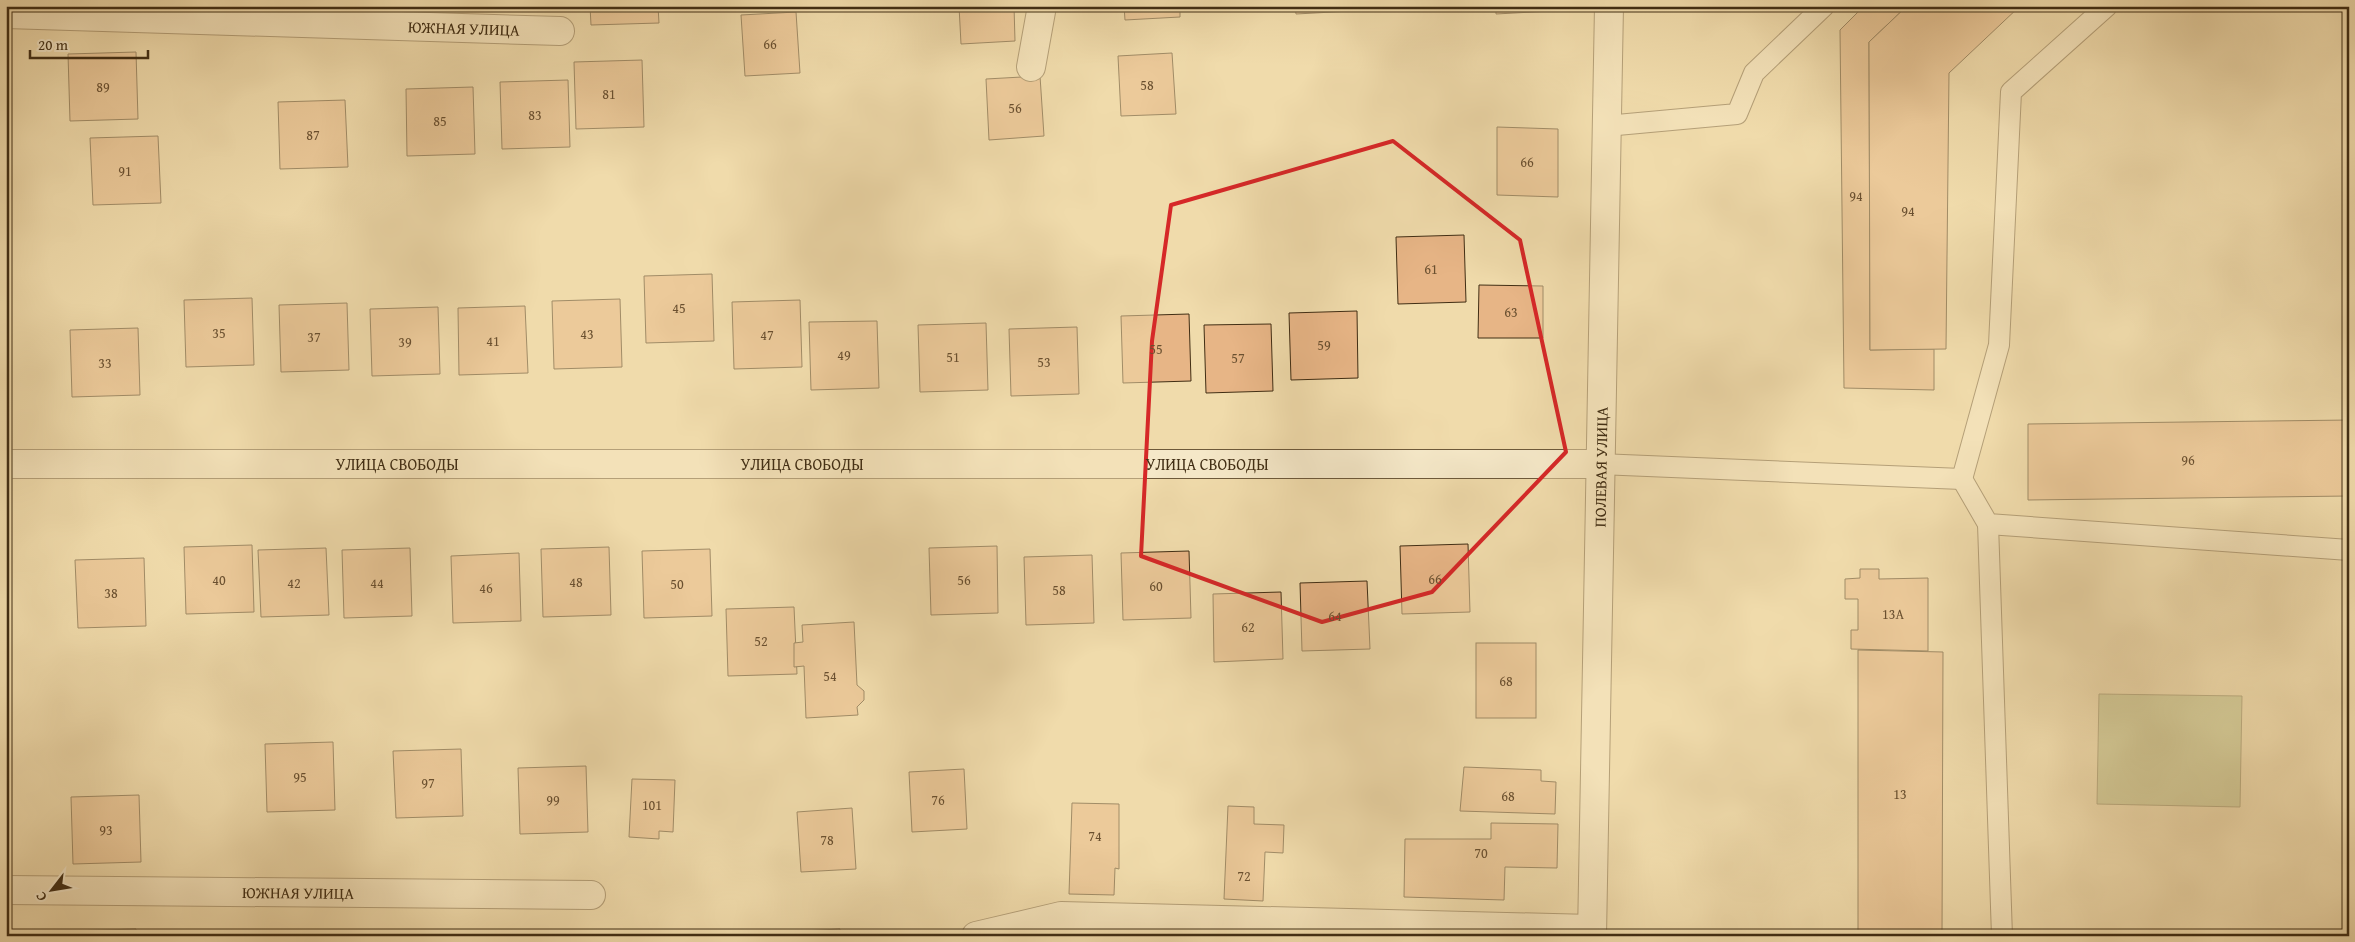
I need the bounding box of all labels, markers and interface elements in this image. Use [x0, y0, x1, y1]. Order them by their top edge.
street label: ЮЖНАЯ УЛИЦА [408, 14, 520, 42]
scale bar [30, 28, 148, 60]
text: 20 m [38, 34, 69, 55]
house number: 66 [763, 34, 777, 54]
house number: 58 [1140, 75, 1154, 95]
house number: 89 [96, 77, 110, 97]
house number: 81 [602, 84, 616, 104]
house number: 56 [1008, 98, 1022, 118]
house number: 83 [528, 105, 542, 125]
house number: 85 [433, 111, 447, 131]
house number: 87 [306, 125, 320, 145]
house number: 66 [1520, 152, 1534, 172]
house number: 91 [118, 161, 132, 181]
house number: 94 [1849, 186, 1863, 206]
house number: 94 [1901, 201, 1915, 221]
house number: 61 [1424, 259, 1438, 279]
house number: 45 [672, 298, 686, 318]
house number: 63 [1504, 302, 1518, 322]
house number: 35 [212, 323, 226, 343]
house number: 43 [580, 324, 594, 344]
house number: 47 [760, 325, 774, 345]
house number: 37 [307, 327, 321, 347]
house number: 41 [486, 331, 500, 351]
house number: 39 [398, 332, 412, 352]
house number: 59 [1317, 335, 1331, 355]
house number: 55 [1149, 339, 1163, 359]
house number: 49 [837, 345, 851, 365]
house number: 51 [946, 347, 960, 367]
house number: 57 [1231, 348, 1245, 368]
house number: 53 [1037, 352, 1051, 372]
house number: 33 [98, 353, 112, 373]
street label: ПОЛЕВАЯ УЛИЦА [1587, 406, 1614, 528]
house number: 96 [2181, 450, 2195, 470]
street label: УЛИЦА СВОБОДЫ [335, 452, 459, 476]
street label: УЛИЦА СВОБОДЫ [740, 452, 864, 476]
street label: УЛИЦА СВОБОДЫ [1145, 452, 1269, 476]
house number: 66 [1428, 569, 1442, 589]
house number: 40 [212, 570, 226, 590]
house number: 56 [957, 570, 971, 590]
house number: 48 [569, 572, 583, 592]
house number: 42 [287, 573, 301, 593]
house number: 44 [370, 573, 384, 593]
house number: 50 [670, 574, 684, 594]
house number: 60 [1149, 576, 1163, 596]
house number: 46 [479, 578, 493, 598]
house number: 58 [1052, 580, 1066, 600]
house number: 38 [104, 583, 118, 603]
house number: 13А [1882, 604, 1904, 624]
house number: 64 [1328, 606, 1342, 626]
house number: 62 [1241, 617, 1255, 637]
house number: 52 [754, 631, 768, 651]
house number: 54 [823, 666, 837, 686]
house number: 68 [1499, 671, 1513, 691]
house number: 95 [293, 767, 307, 787]
house number: 97 [421, 773, 435, 793]
house number: 13 [1893, 784, 1907, 804]
house number: 68 [1501, 786, 1515, 806]
house number: 99 [546, 790, 560, 810]
house number: 76 [931, 790, 945, 810]
house number: 101 [642, 795, 662, 815]
house number: 93 [99, 820, 113, 840]
house number: 74 [1088, 826, 1102, 846]
house number: 78 [820, 830, 834, 850]
house number: 70 [1474, 843, 1488, 863]
north arrow [28, 864, 78, 914]
house number: 72 [1237, 866, 1251, 886]
street label: ЮЖНАЯ УЛИЦА [242, 880, 354, 905]
text: С [30, 888, 51, 905]

